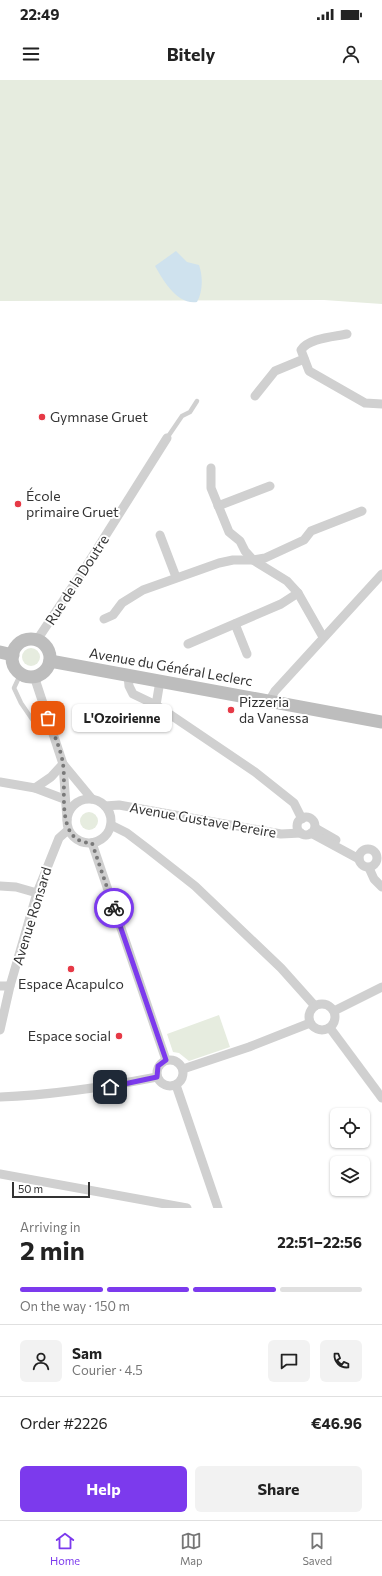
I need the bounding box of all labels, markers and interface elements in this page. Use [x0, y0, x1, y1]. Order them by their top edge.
text: 22:49 [20, 5, 60, 23]
icon: menu [20, 43, 42, 65]
text: Bitely [167, 43, 215, 65]
icon: person [340, 43, 362, 65]
place label: Gymnase Gruet [50, 408, 148, 425]
marker: Gymnase Gruet [37, 412, 47, 422]
place label: École primaire Gruet [26, 487, 119, 520]
marker: École primaire Gruet [13, 499, 23, 509]
street label: Rue de la Doutre [41, 532, 112, 628]
street label: Avenue du Général Leclerc [88, 644, 254, 689]
place label: Pizzeria da Vanessa [239, 693, 309, 726]
pin [31, 701, 65, 735]
callout: L'Ozoirienne [72, 704, 172, 732]
marker: Pizzeria da Vanessa [226, 705, 236, 715]
icon: bag [37, 707, 59, 729]
text: L'Ozoirienne [84, 710, 160, 726]
street label: Avenue Gustave Pereire [128, 798, 278, 841]
street label: Avenue Ronsard [9, 865, 55, 967]
courier [94, 888, 134, 928]
icon: bike [103, 897, 125, 919]
marker: Espace Acapulco [66, 964, 76, 974]
place label: Espace Acapulco [18, 975, 124, 992]
place label: Espace social [28, 1027, 111, 1044]
marker: Espace social [114, 1031, 124, 1041]
pin [93, 1070, 127, 1104]
icon: home [99, 1076, 121, 1098]
map controls [330, 1108, 370, 1196]
button: locate [330, 1108, 370, 1148]
button: layers [330, 1156, 370, 1196]
scale bar [12, 1180, 90, 1199]
text: 50 m [18, 1182, 43, 1195]
text: Arriving in [20, 1219, 80, 1235]
text: 22:51–22:56 [277, 1233, 362, 1251]
text: 2 min [20, 1234, 85, 1265]
text: On the way · 150 m [20, 1298, 130, 1314]
button: person [20, 1340, 62, 1382]
button: chat [268, 1340, 310, 1382]
button: phone [320, 1340, 362, 1382]
text: Sam [72, 1344, 102, 1362]
text: Courier · 4.5 [72, 1362, 143, 1378]
text: Order #2226 [20, 1414, 108, 1432]
text: €46.96 [311, 1414, 362, 1432]
button: Help [20, 1466, 187, 1512]
button: Share [195, 1466, 362, 1512]
tab: Home [50, 1530, 80, 1567]
tab: Map [180, 1530, 203, 1567]
tab: Saved [302, 1530, 332, 1567]

